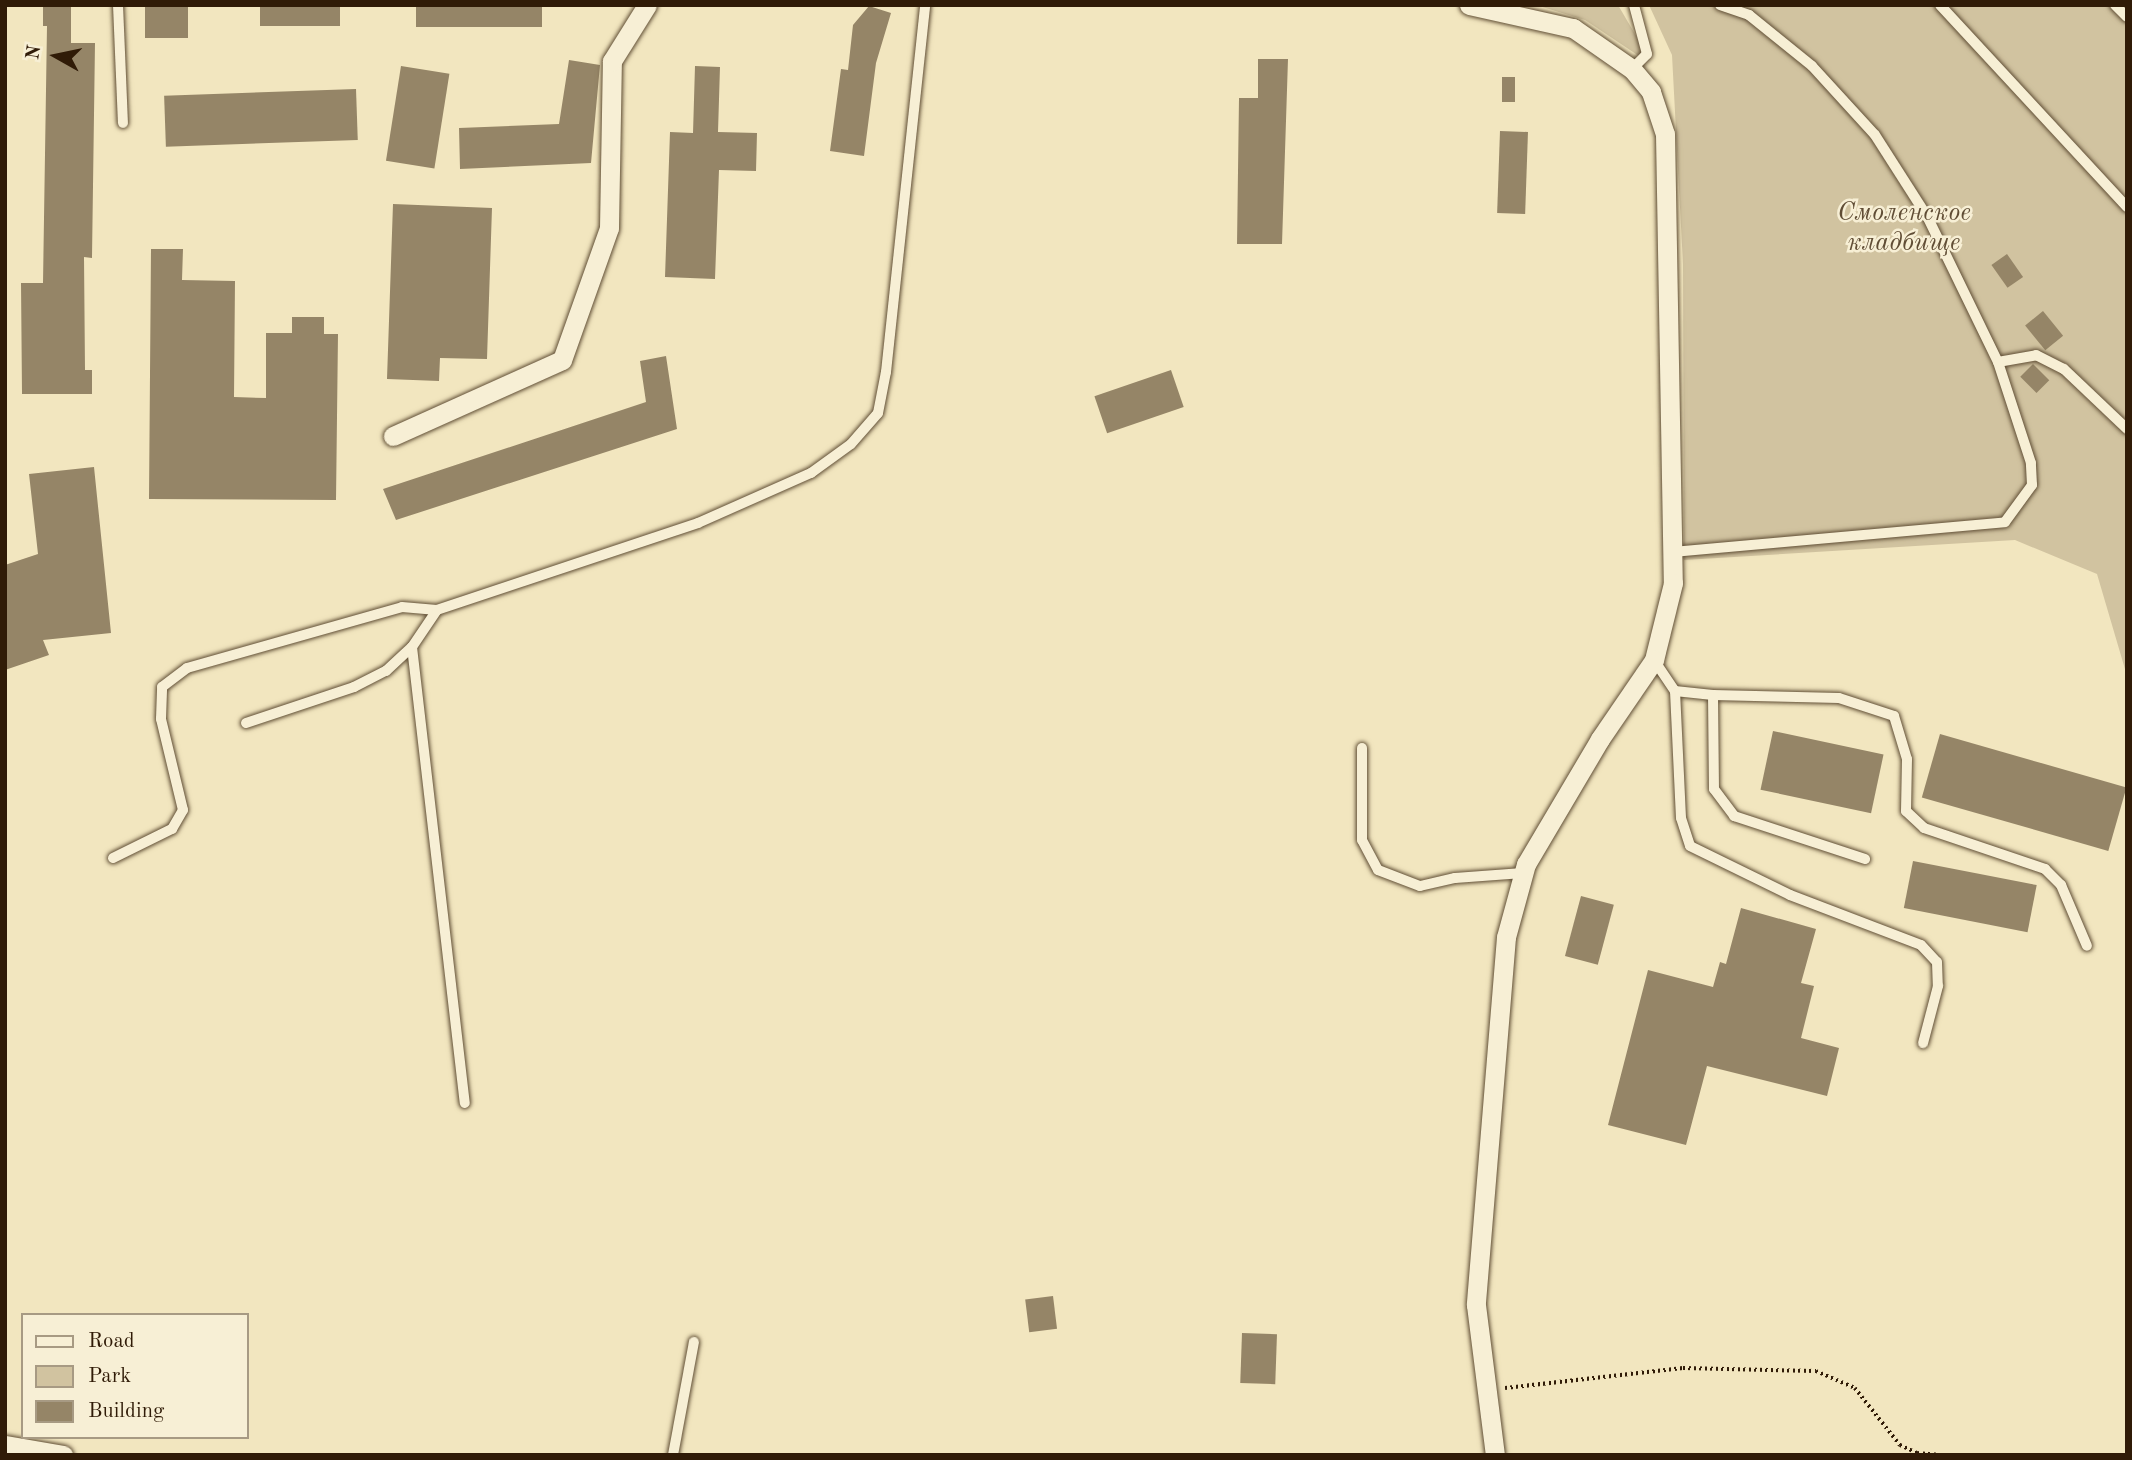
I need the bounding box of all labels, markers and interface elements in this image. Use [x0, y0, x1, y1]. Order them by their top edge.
north arrow [21, 21, 91, 91]
text: N [24, 44, 45, 61]
park label: Смоленское кладбище [1837, 198, 1971, 260]
legend [21, 1313, 248, 1439]
text: Road [88, 1331, 135, 1352]
text: Park [88, 1366, 131, 1387]
text: Building [88, 1401, 164, 1422]

